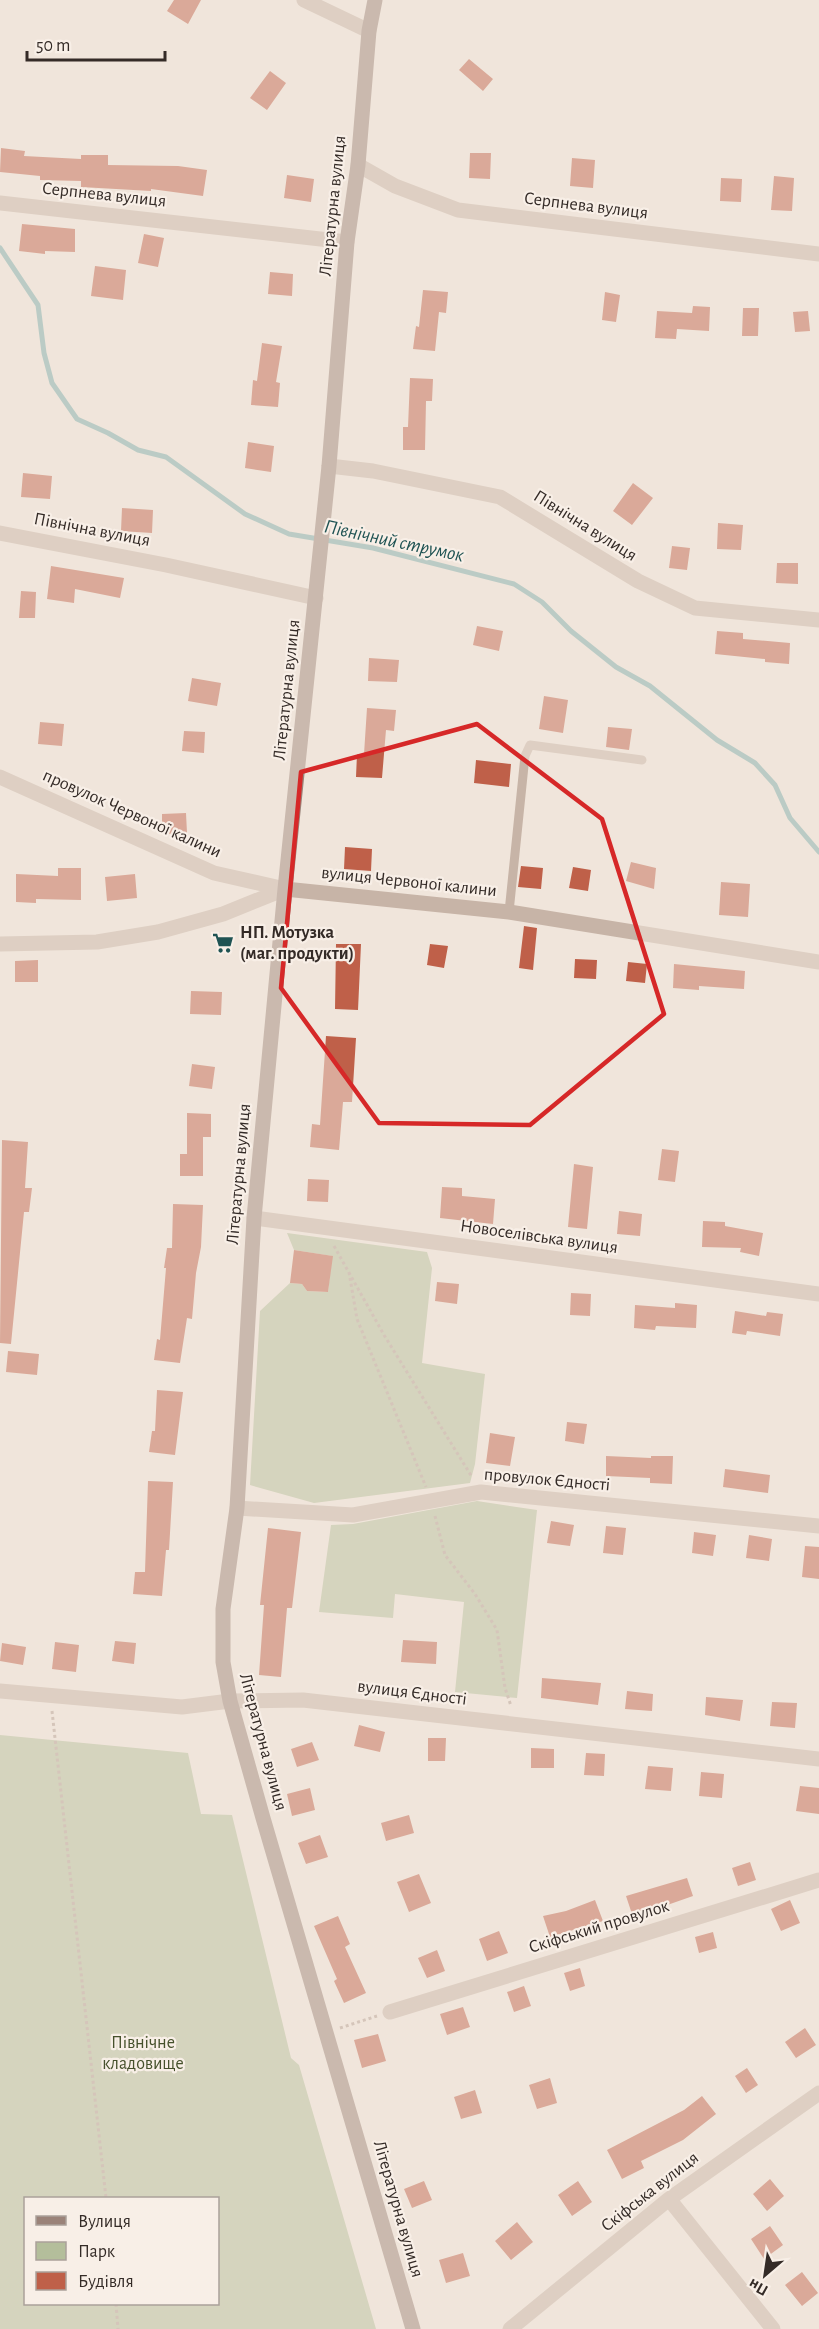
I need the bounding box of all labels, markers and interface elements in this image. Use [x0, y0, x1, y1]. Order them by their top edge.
scale bar [27, 24, 165, 62]
text: 50 m [36, 37, 70, 55]
street label: Літературна вулиця [317, 135, 349, 277]
street label: Серпнева вулиця [41, 180, 167, 210]
street label: Серпнева вулиця [523, 189, 649, 223]
street label: Північна вулиця [530, 487, 640, 565]
street label: Північна вулиця [32, 510, 152, 550]
water label: Північний струмок [322, 516, 466, 566]
street label: Літературна вулиця [271, 619, 303, 761]
street label: провулок Червоної калини [40, 766, 224, 862]
street label: вулиця Червоної калини [320, 864, 498, 900]
place label: НП. Мотузка (маг. продукти) [240, 924, 354, 963]
supermarket icon: НП. Мотузка (маг. продукти) [211, 931, 235, 955]
street label: Літературна вулиця [224, 1103, 254, 1245]
street label: Новоселівська вулиця [459, 1217, 619, 1257]
street label: провулок Єдності [483, 1466, 611, 1494]
street label: Літературна вулиця [236, 1671, 290, 1813]
street label: вулиця Єдності [356, 1677, 468, 1709]
street label: Скіфський провулок [527, 1897, 672, 1957]
park label: Північне кладовище [102, 2034, 184, 2073]
street label: Літературна вулиця [370, 2139, 426, 2279]
street label: Скіфська вулиця [598, 2149, 702, 2235]
legend [24, 2197, 219, 2305]
text: Вулиця [78, 2213, 131, 2231]
text: Парк [78, 2243, 116, 2261]
north arrow [735, 2245, 795, 2305]
text: Будівля [78, 2273, 134, 2291]
text: Пн [746, 2276, 771, 2299]

